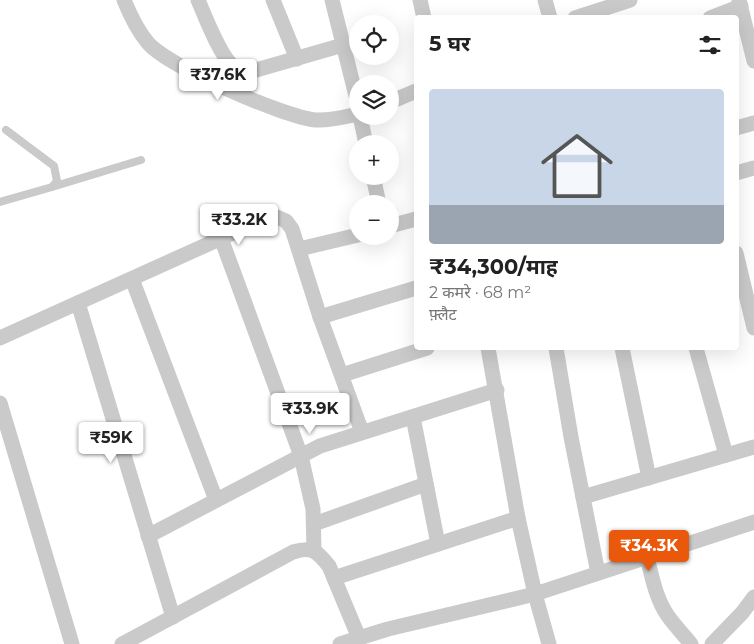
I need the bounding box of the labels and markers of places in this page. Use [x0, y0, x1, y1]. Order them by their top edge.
pin: ₹37.6K [177, 58, 259, 101]
pin: ₹33.2K [198, 204, 280, 246]
pin: ₹33.9K [269, 392, 351, 435]
pin: ₹59K [81, 422, 141, 464]
pin: ₹34.3K [608, 530, 690, 572]

